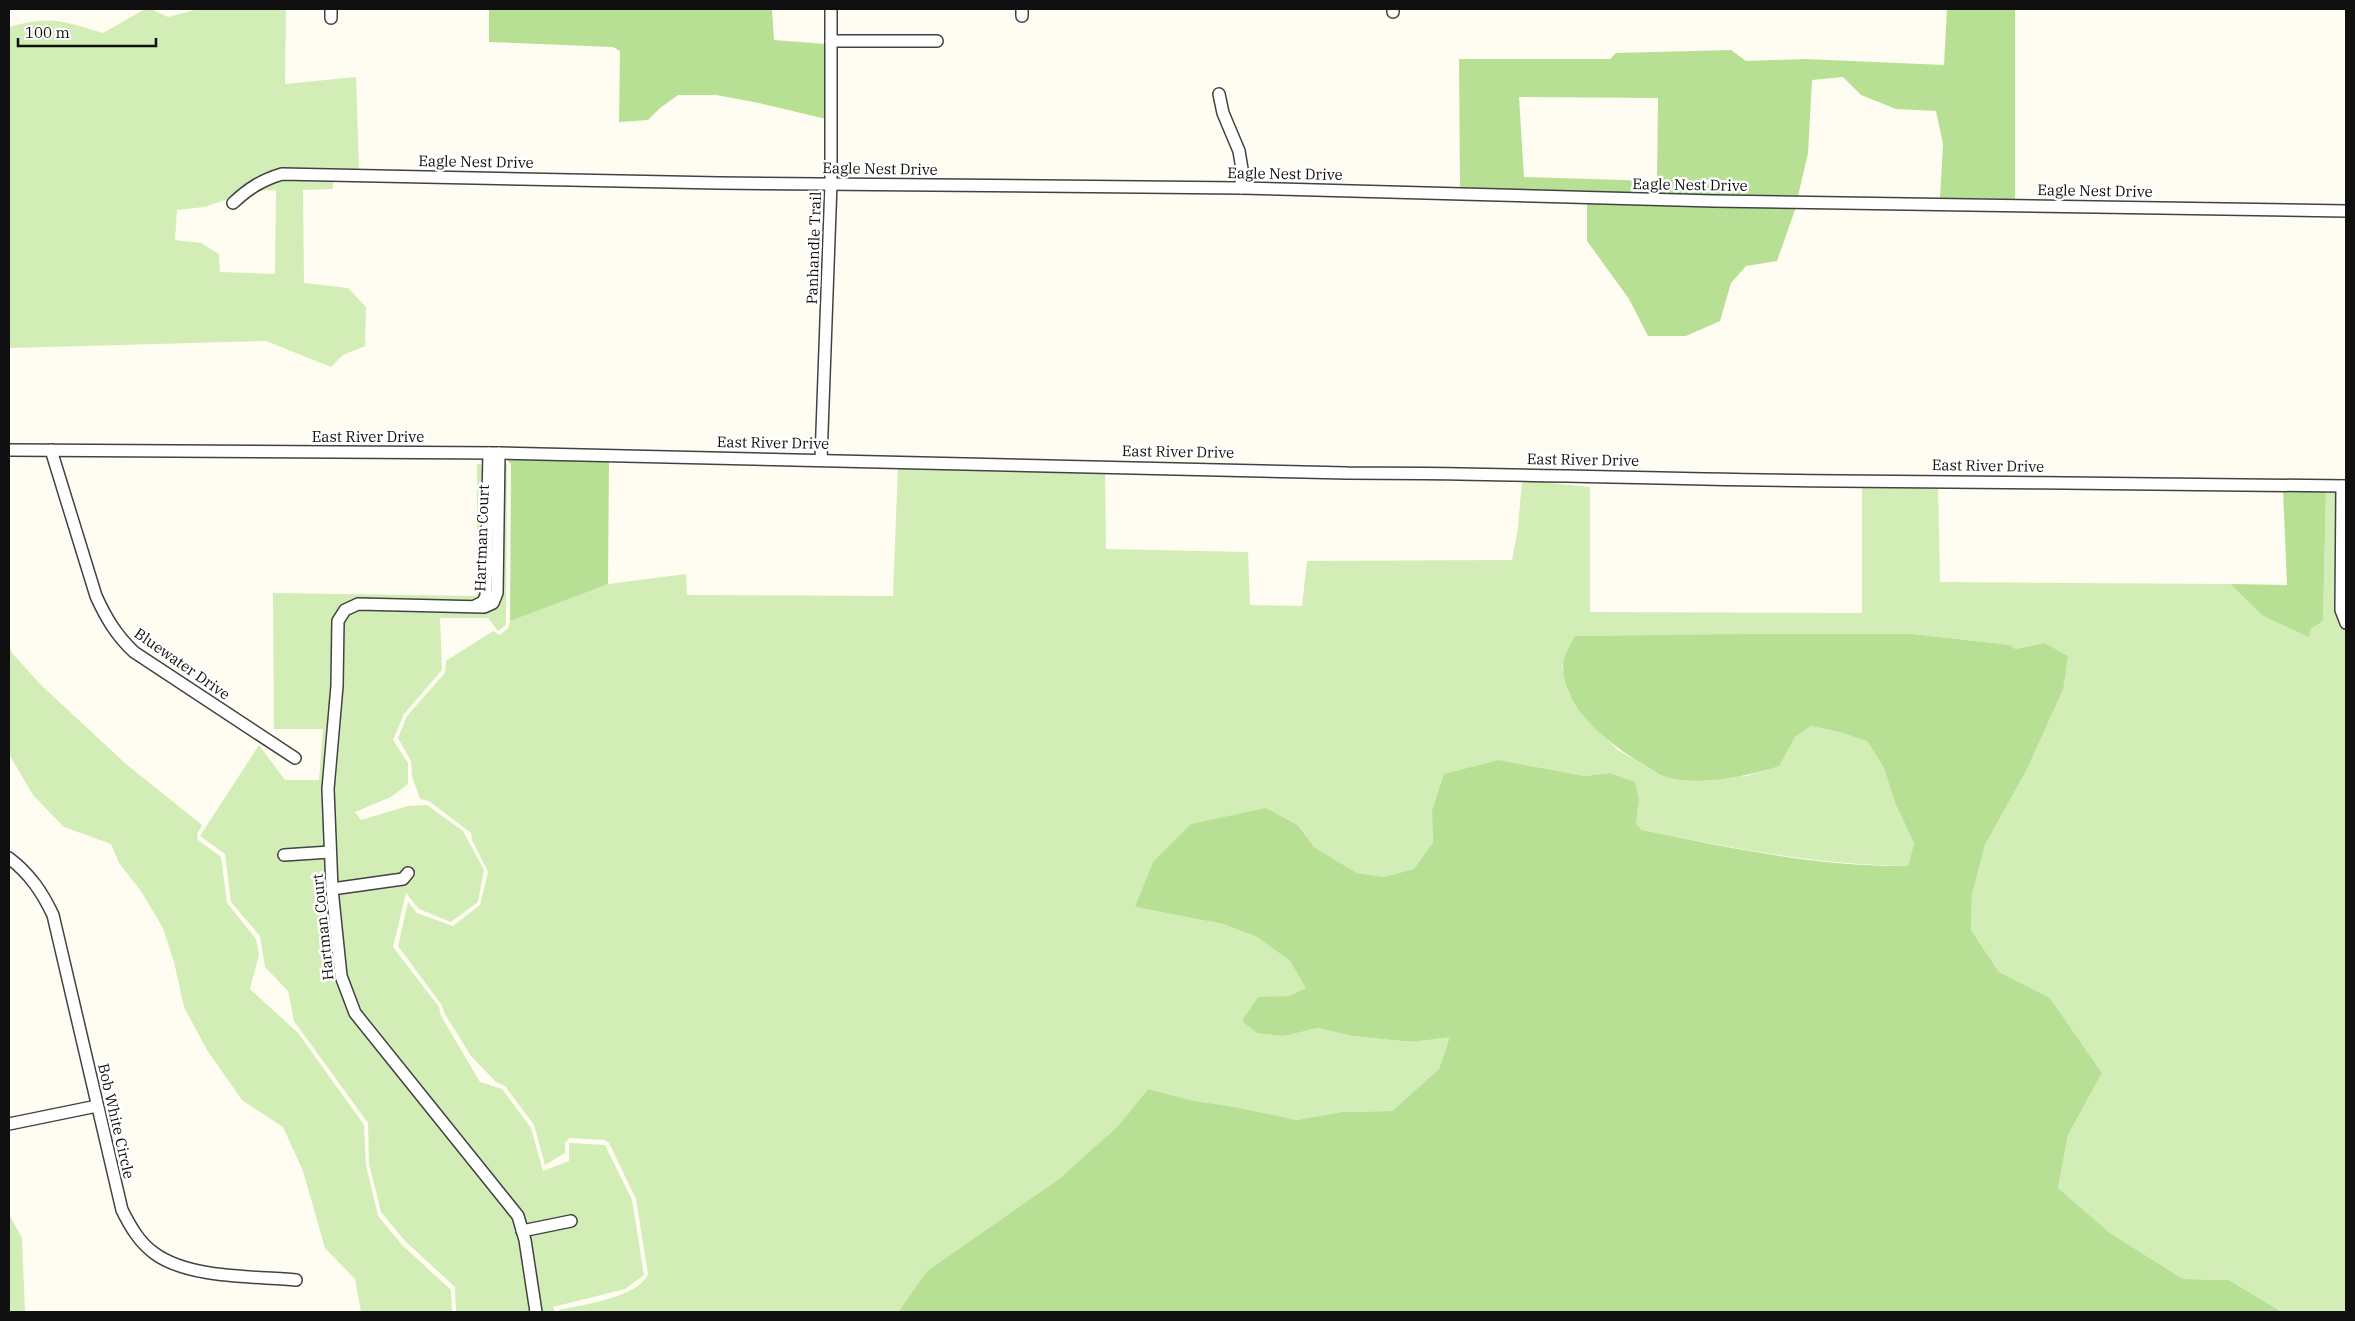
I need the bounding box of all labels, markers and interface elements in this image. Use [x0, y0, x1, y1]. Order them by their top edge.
scale bar [18, 15, 155, 47]
text: 100 m [25, 23, 70, 42]
street label: Eagle Nest Drive [418, 151, 534, 172]
street label: Eagle Nest Drive [822, 158, 938, 179]
street label: Eagle Nest Drive [1227, 163, 1343, 184]
street label: Eagle Nest Drive [1632, 174, 1748, 195]
street label: Eagle Nest Drive [2037, 180, 2153, 201]
street label: Panhandle Trail [802, 191, 825, 305]
street label: East River Drive [312, 427, 424, 446]
street label: East River Drive [717, 432, 829, 453]
street label: East River Drive [1122, 441, 1234, 462]
street label: East River Drive [1527, 449, 1639, 470]
street label: East River Drive [1932, 455, 2044, 476]
street label: Hartman Court [470, 484, 493, 592]
street label: Bluewater Drive [131, 623, 234, 704]
street label: Hartman Court [307, 873, 338, 981]
street label: Bob White Circle [94, 1061, 139, 1180]

